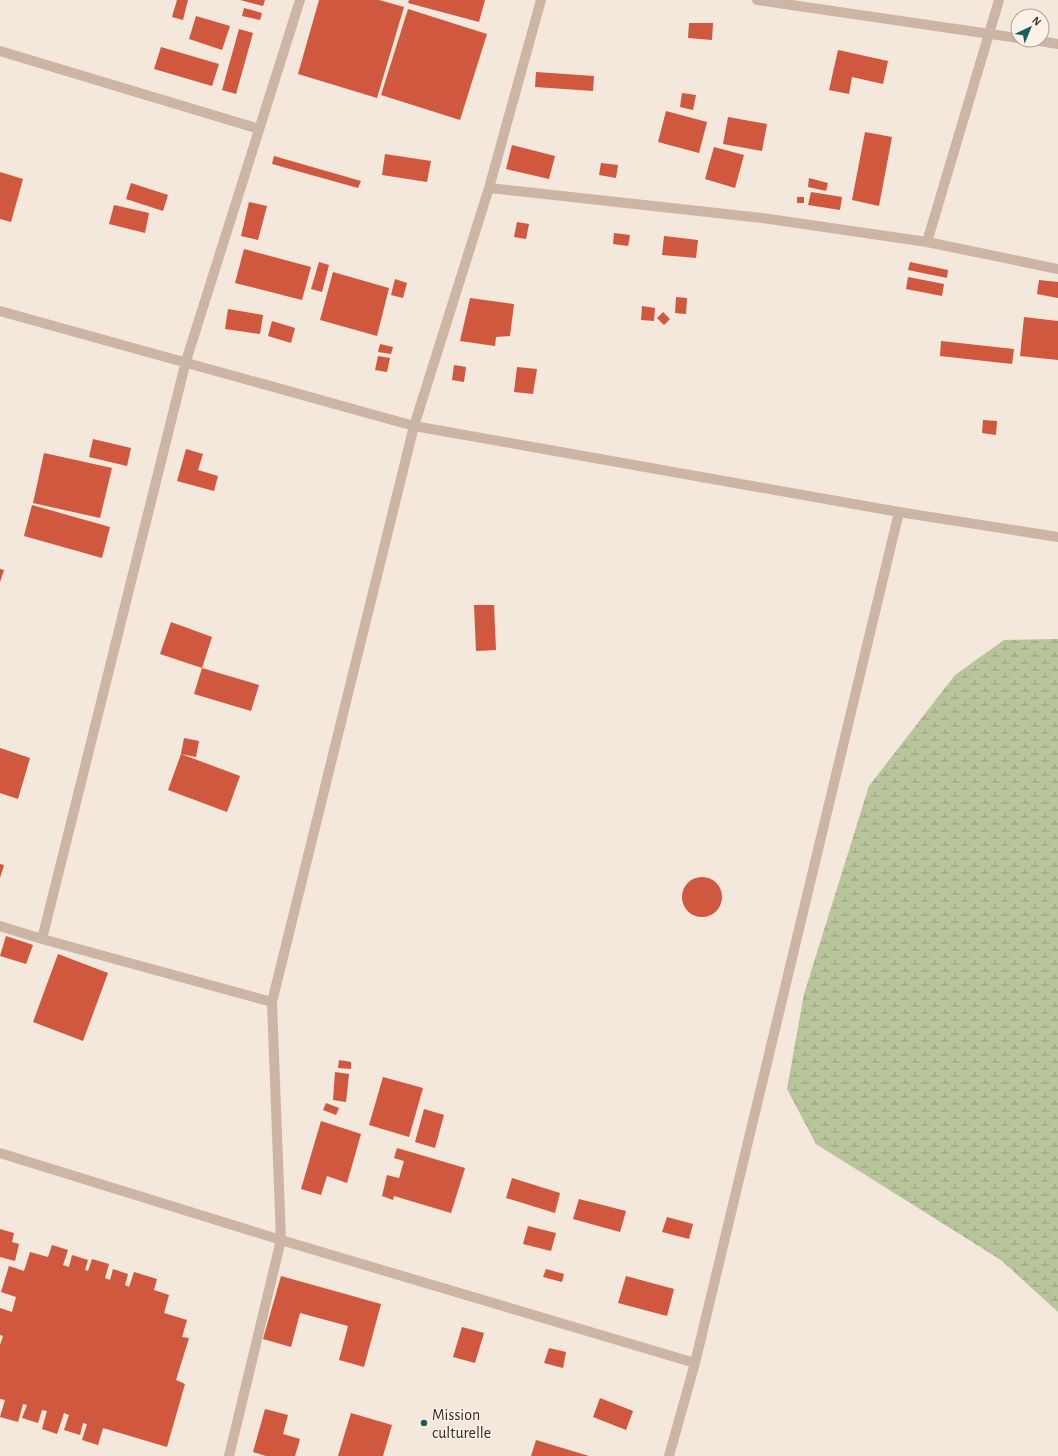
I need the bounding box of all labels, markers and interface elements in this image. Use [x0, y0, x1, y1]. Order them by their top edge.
north arrow [1010, 8, 1050, 48]
text: N [1030, 15, 1043, 28]
place label: Mission culturelle [432, 1407, 491, 1441]
marker: Mission culturelle [419, 1418, 429, 1428]

